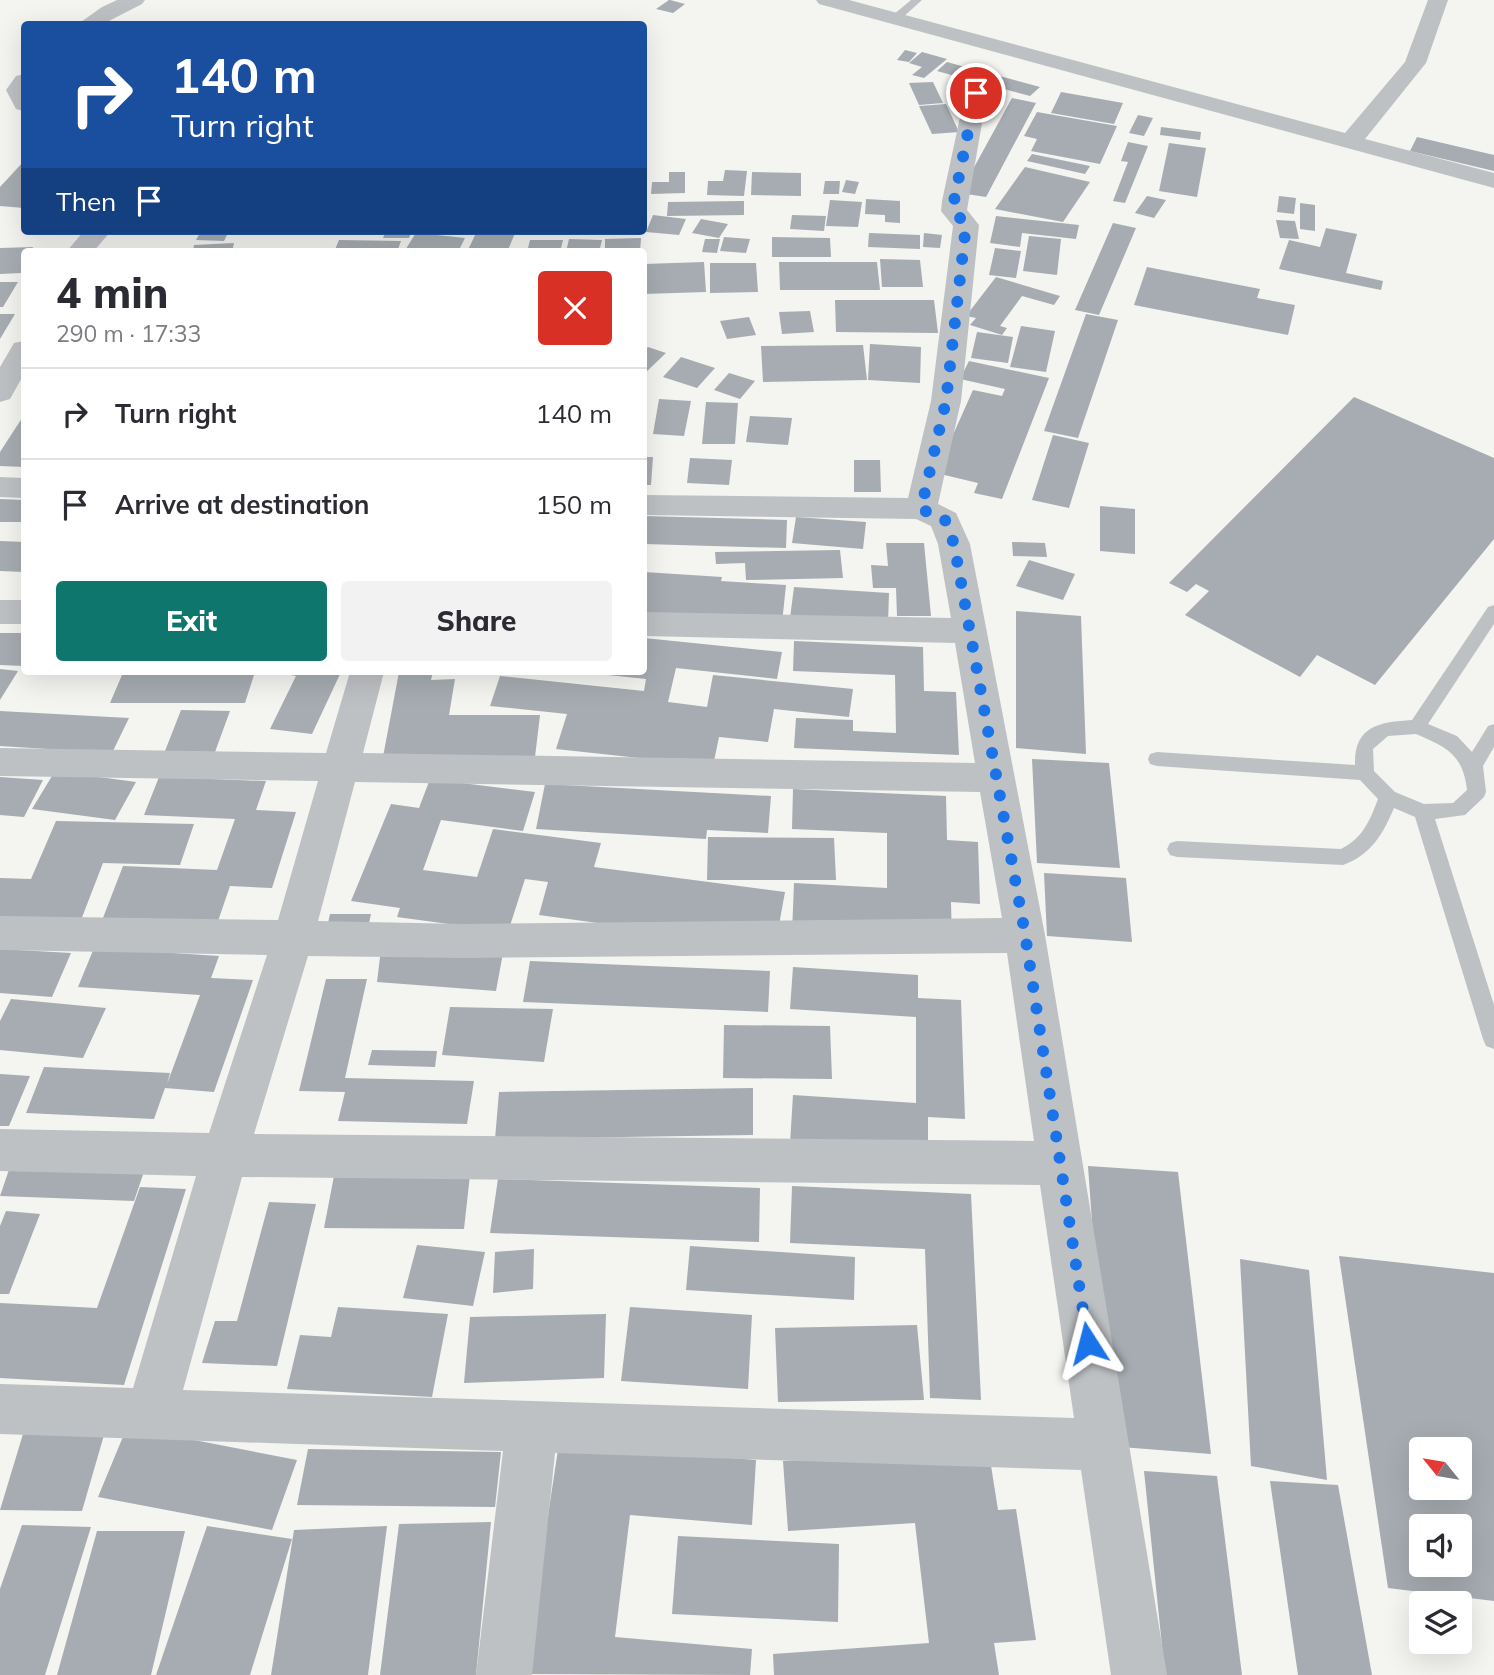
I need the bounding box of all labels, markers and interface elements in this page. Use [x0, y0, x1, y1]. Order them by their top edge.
text: 140 m [171, 44, 317, 105]
icon: right [56, 49, 147, 140]
pin [946, 63, 1006, 123]
icon: arrive [957, 74, 995, 112]
text: Turn right [171, 105, 314, 145]
icon: arrive [130, 182, 168, 220]
text: Then [56, 185, 116, 218]
text: 4 min [56, 266, 169, 319]
button: close [538, 271, 612, 345]
text: 290 m · 17:33 [56, 319, 201, 348]
icon: right [56, 395, 94, 433]
text: Turn right [115, 397, 236, 430]
text: 140 m [536, 397, 612, 430]
icon: arrive [56, 486, 94, 524]
text: Arrive at destination [115, 488, 370, 521]
text: 150 m [536, 488, 612, 521]
button: Exit [56, 581, 327, 661]
button: Share [341, 581, 612, 661]
position arrow [1051, 1306, 1125, 1380]
north arrow [1409, 1437, 1472, 1500]
map controls [1409, 1437, 1472, 1654]
button: sound [1409, 1514, 1472, 1577]
button: layers [1409, 1591, 1472, 1654]

